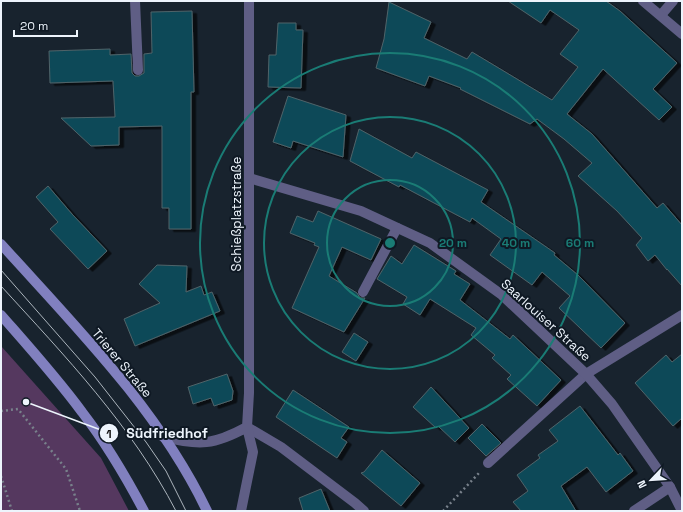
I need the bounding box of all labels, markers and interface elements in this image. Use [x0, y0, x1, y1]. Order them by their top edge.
scale bar [14, 12, 77, 38]
text: 20 m [20, 18, 48, 34]
street label: Schießplatzstraße [228, 157, 245, 271]
text: 20 m [439, 235, 467, 251]
text: 40 m [502, 235, 530, 251]
text: 60 m [566, 235, 594, 251]
centre of rings [383, 236, 397, 250]
street label: Saarlouiser Straße [498, 275, 594, 365]
street label: Trierer Straße [88, 325, 156, 401]
callout: Südfriedhof [99, 420, 216, 446]
text: Südfriedhof [126, 424, 208, 442]
text: 1 [106, 426, 112, 442]
north arrow [631, 460, 671, 500]
text: N [634, 478, 650, 491]

